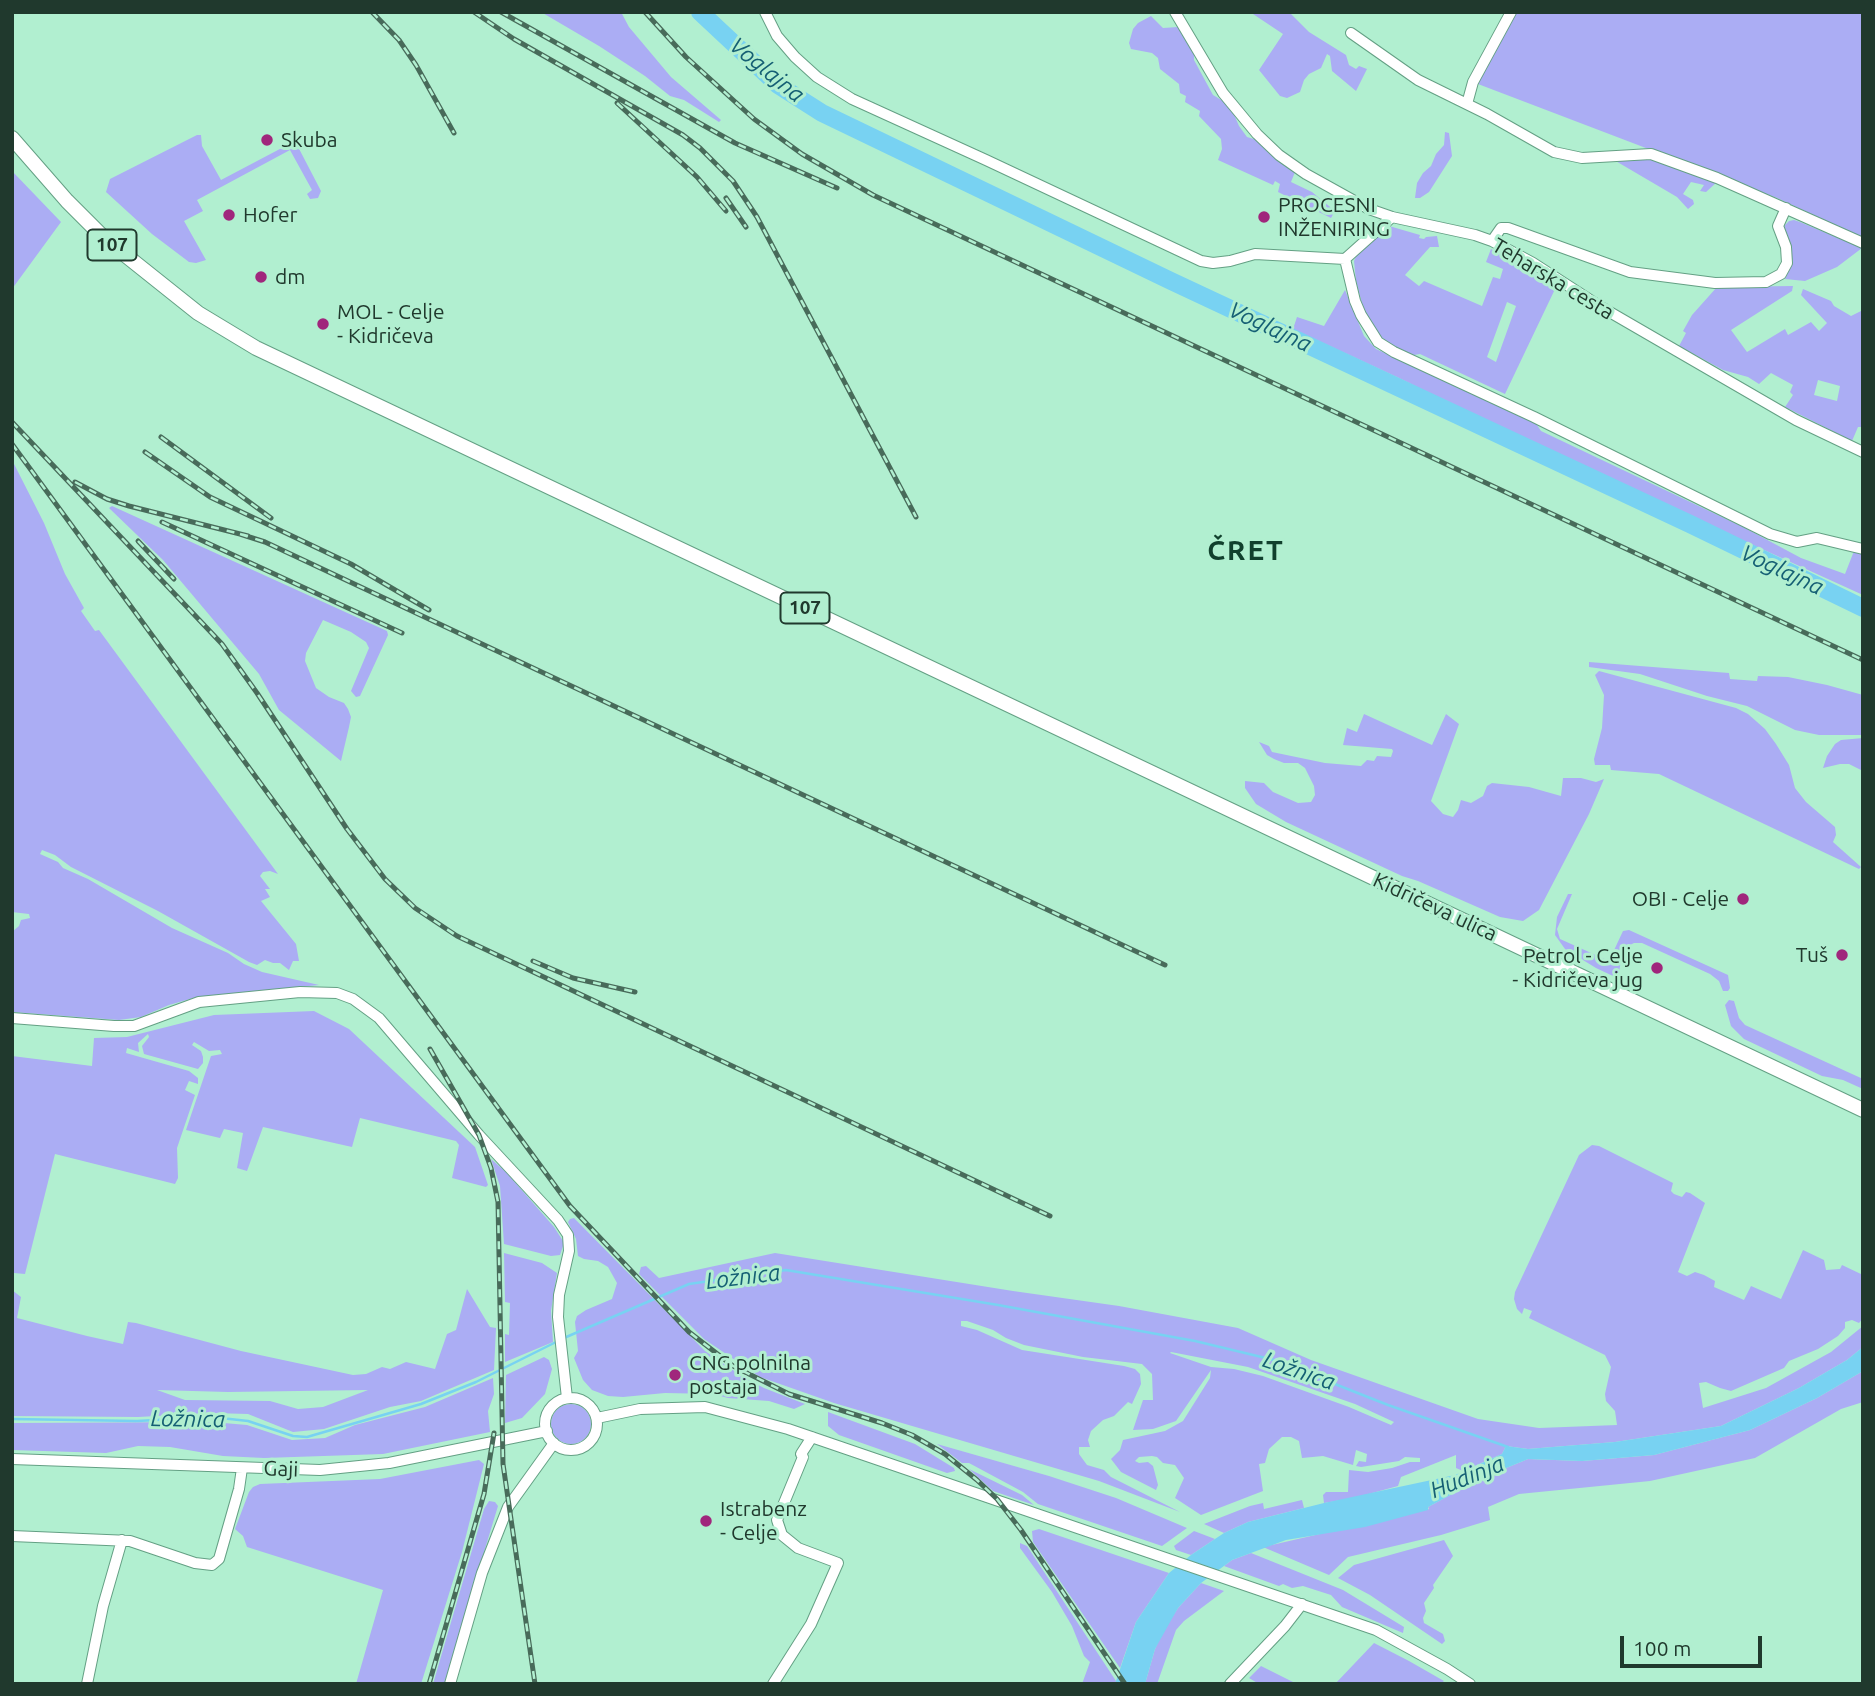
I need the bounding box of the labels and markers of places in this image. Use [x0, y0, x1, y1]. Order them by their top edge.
place label: Skuba [281, 127, 338, 153]
marker: Skuba [259, 132, 275, 148]
place label: PROCESNI INŽENIRING [1278, 192, 1390, 242]
place label: Hofer [243, 202, 297, 228]
marker: Hofer [221, 207, 237, 223]
marker: PROCESNI INŽENIRING [1256, 209, 1272, 225]
place label: dm [275, 264, 305, 290]
marker: dm [253, 269, 269, 285]
place label: MOL - Celje - Kidričeva [337, 299, 445, 349]
marker: MOL - Celje - Kidričeva [315, 316, 331, 332]
place label: OBI - Celje [1632, 886, 1729, 912]
marker: OBI - Celje [1735, 891, 1751, 907]
place label: Tuš [1796, 942, 1828, 968]
place label: Petrol - Celje - Kidričeva jug [1512, 943, 1643, 993]
marker: Tuš [1834, 947, 1850, 963]
marker: Petrol - Celje - Kidričeva jug [1649, 960, 1665, 976]
place label: CNG polnilna postaja [689, 1350, 811, 1400]
marker: CNG polnilna postaja [667, 1367, 683, 1383]
place label: Istrabenz - Celje [720, 1496, 807, 1546]
marker: Istrabenz - Celje [698, 1513, 714, 1529]

